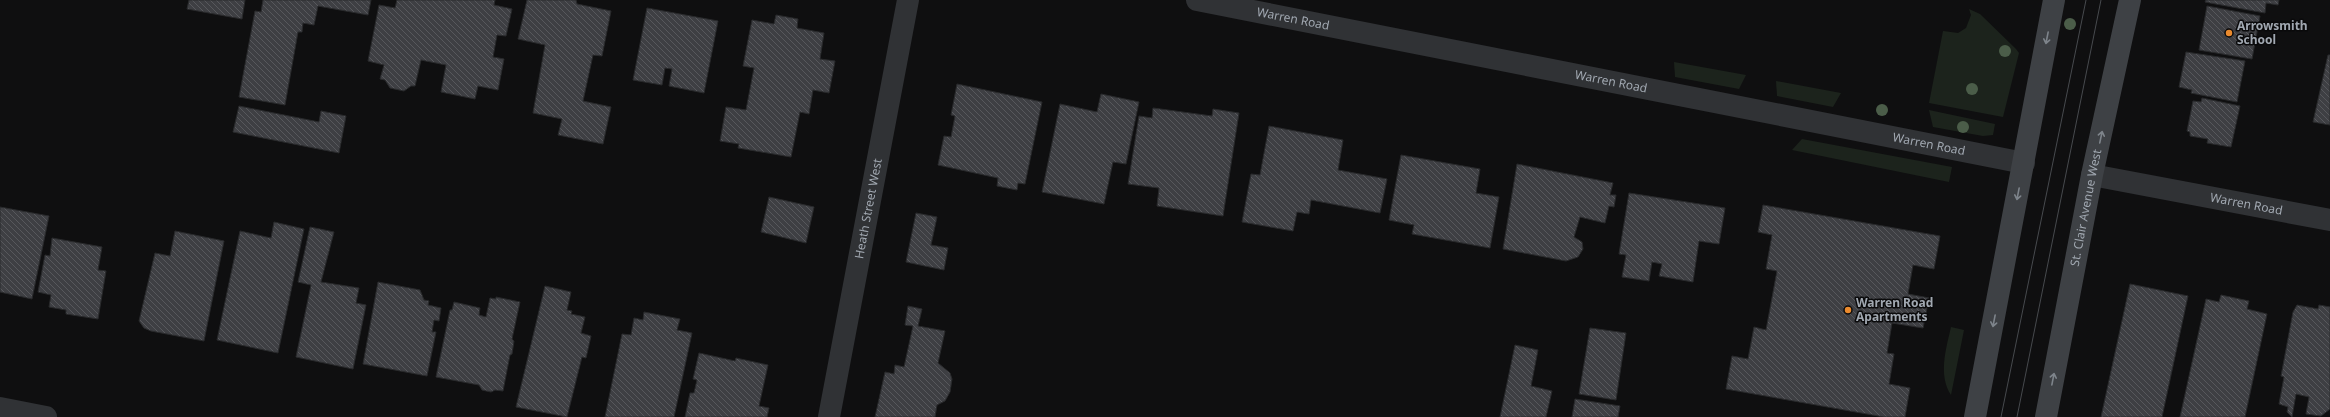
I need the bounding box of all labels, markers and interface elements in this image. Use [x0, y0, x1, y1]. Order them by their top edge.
street label: Warren Road [1256, 3, 1331, 34]
place label: Arrowsmith School [2237, 17, 2308, 48]
marker: Arrowsmith School [2224, 28, 2234, 38]
one-way arrow [2043, 31, 2051, 44]
street label: Warren Road [1573, 66, 1649, 97]
street label: Warren Road [1891, 128, 1967, 159]
one-way arrow [2097, 130, 2105, 143]
street label: St. Clair Avenue West [2066, 147, 2106, 268]
street label: Heath Street West [850, 156, 886, 260]
one-way arrow [2014, 187, 2022, 200]
street label: Warren Road [2209, 188, 2284, 219]
place label: Warren Road Apartments [1856, 294, 1933, 325]
marker: Warren Road Apartments [1843, 305, 1853, 315]
one-way arrow [1989, 314, 1997, 327]
one-way arrow [2049, 373, 2057, 386]

